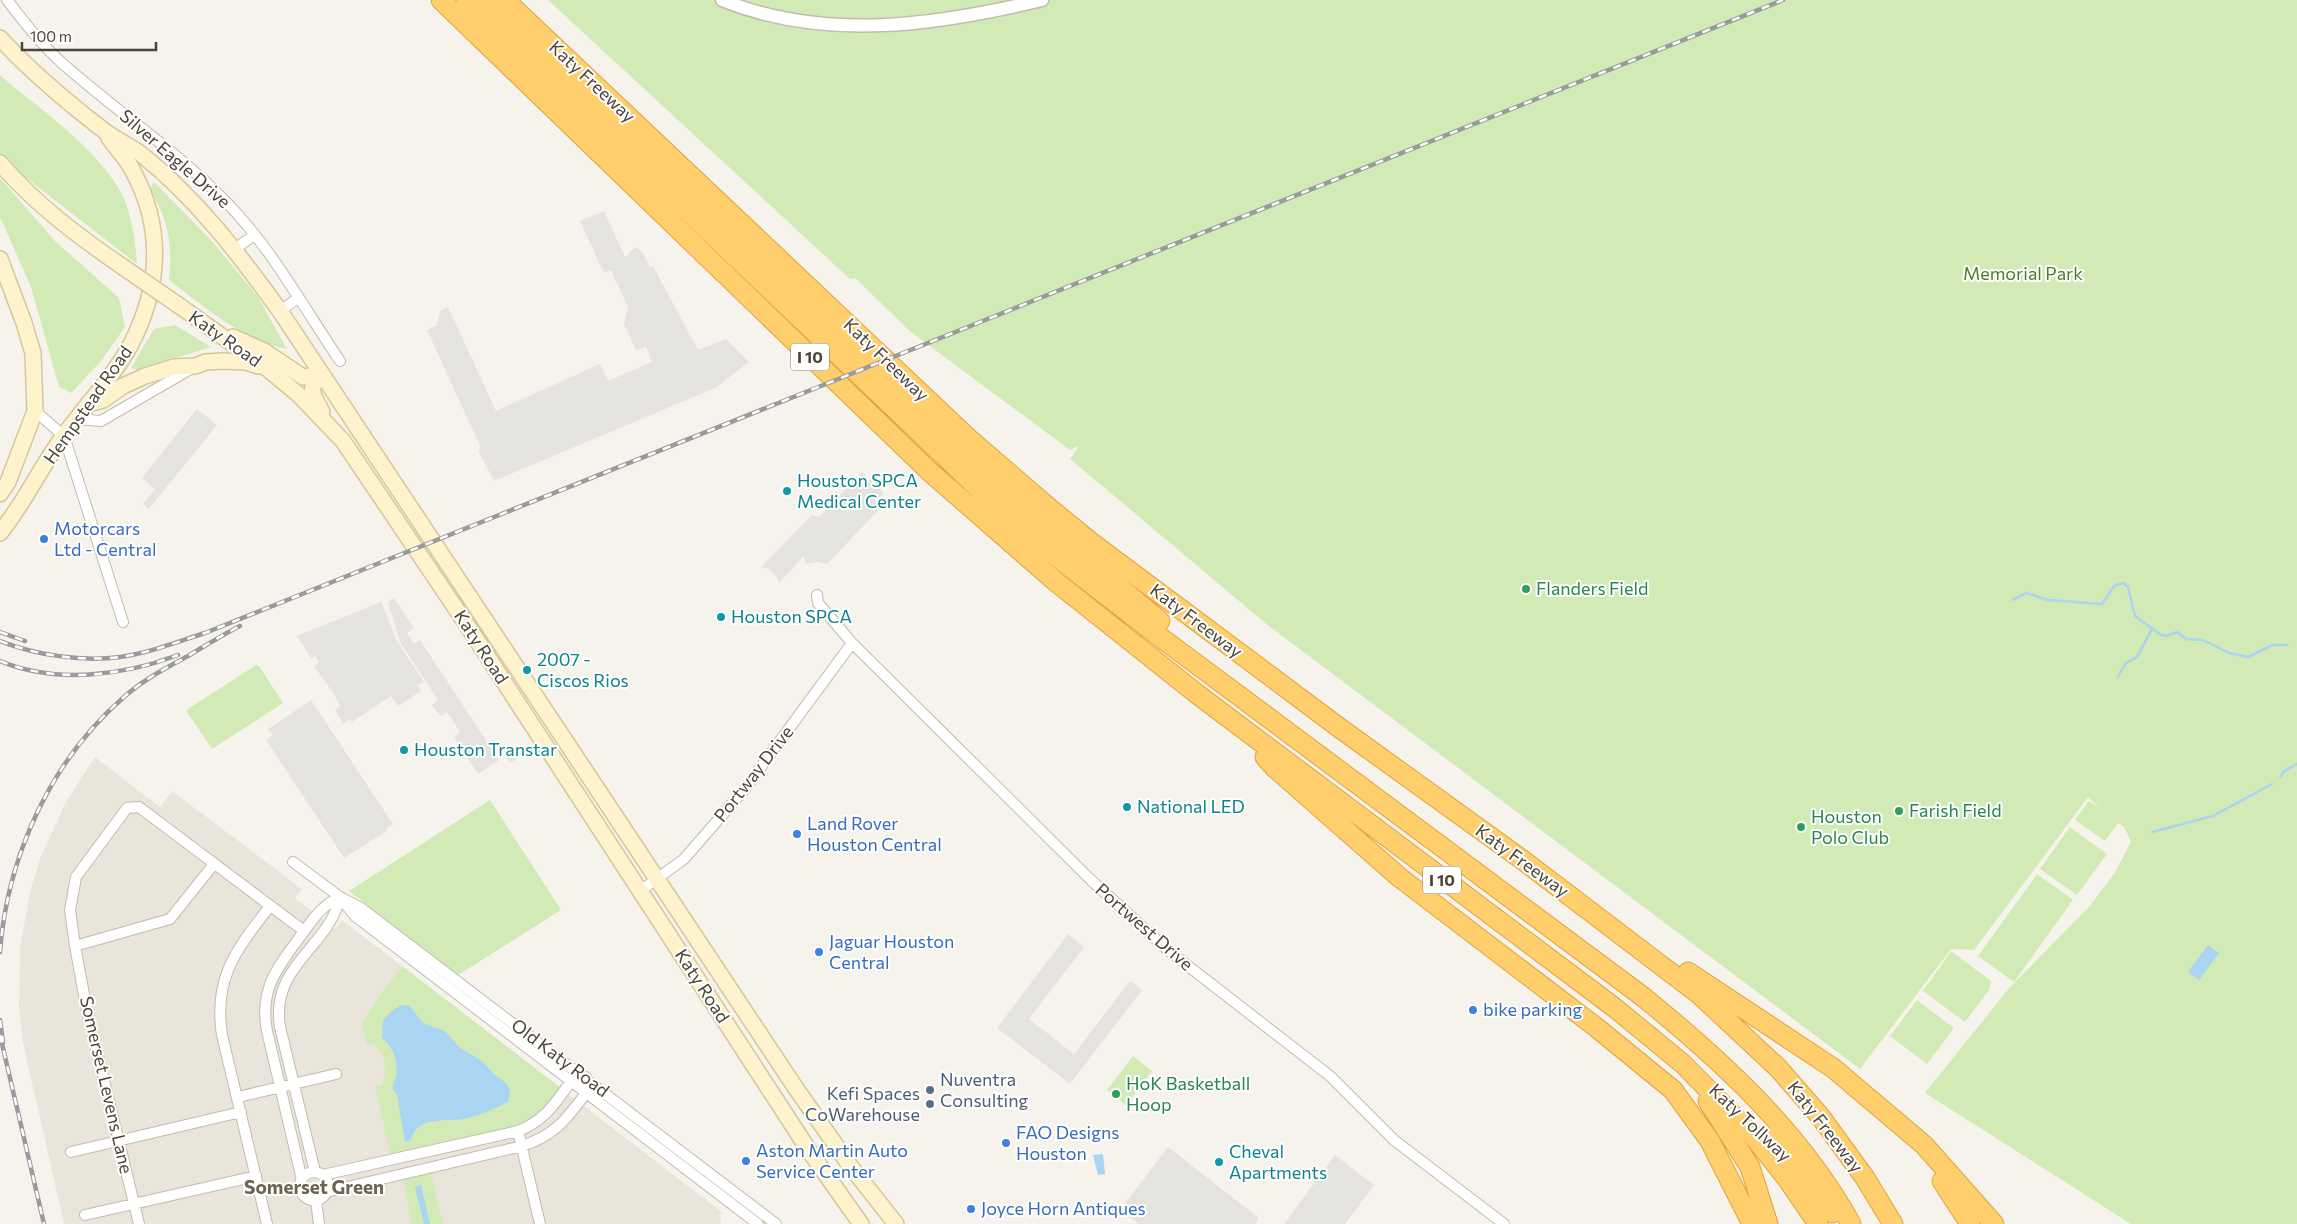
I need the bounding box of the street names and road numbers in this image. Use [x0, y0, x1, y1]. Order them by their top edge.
street label: Katy Freeway [545, 36, 640, 127]
street label: Silver Eagle Drive [116, 104, 236, 212]
street label: Katy Road [185, 305, 266, 371]
street label: Katy Freeway [839, 313, 934, 405]
street label: Hempstead Road [38, 341, 136, 468]
road number: I 10 [791, 344, 829, 371]
street label: Katy Freeway [1146, 578, 1247, 662]
street label: Katy Road [450, 605, 514, 688]
street label: Portway Drive [709, 721, 798, 826]
street label: Katy Freeway [1472, 819, 1574, 901]
road number: I 10 [1423, 866, 1461, 894]
street label: Portwest Drive [1091, 878, 1198, 975]
street label: Katy Road [671, 944, 735, 1027]
street label: Somerset Levens Lane [76, 994, 138, 1176]
street label: Old Katy Road [507, 1013, 614, 1101]
street label: Katy Freeway [1783, 1076, 1868, 1177]
street label: Katy Tollway [1705, 1079, 1796, 1166]

